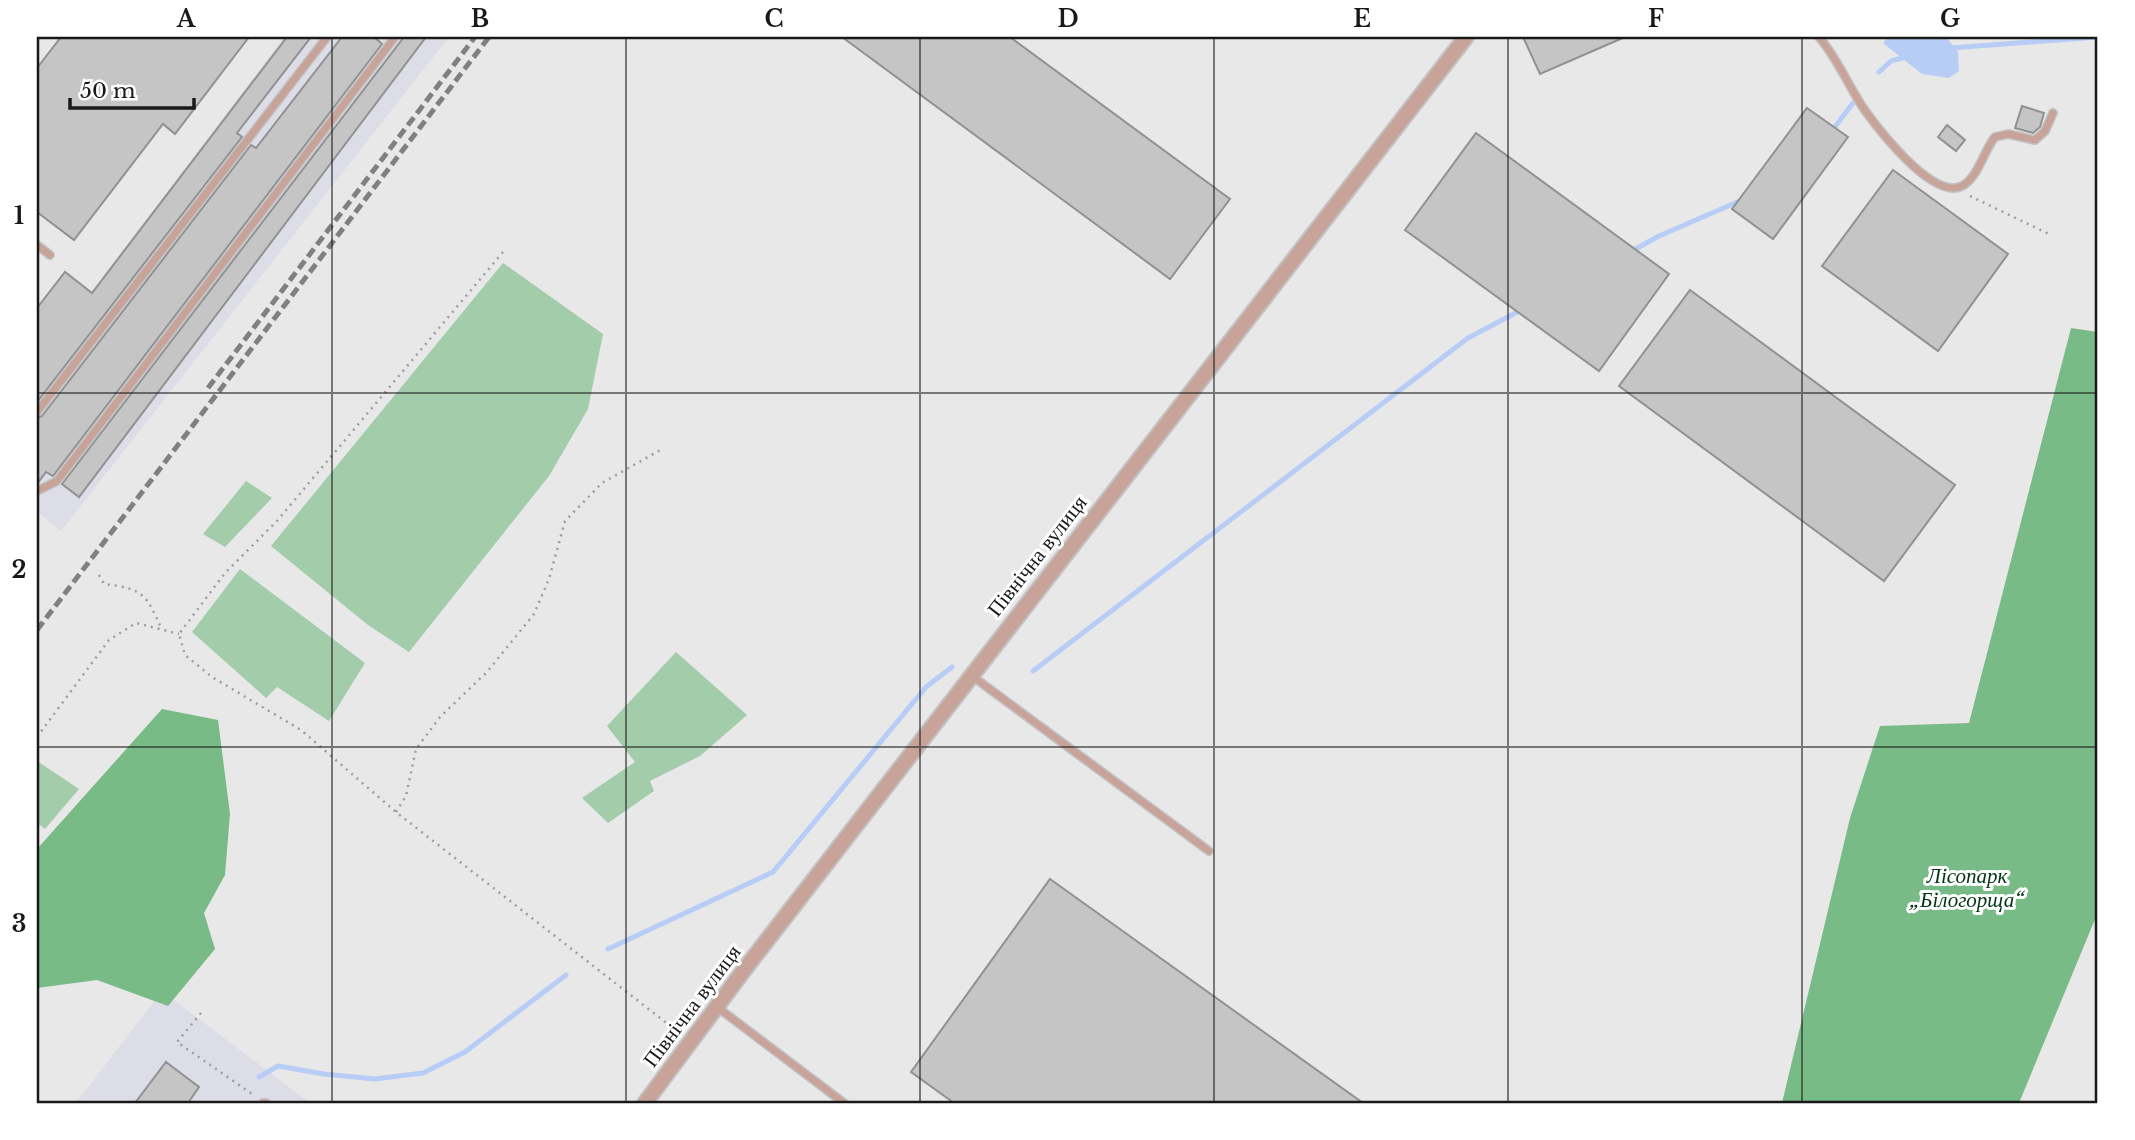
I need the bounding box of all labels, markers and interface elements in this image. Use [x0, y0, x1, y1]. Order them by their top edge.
text: A [176, 5, 197, 33]
text: B [471, 5, 489, 33]
text: C [765, 5, 783, 33]
text: D [1057, 5, 1079, 33]
text: E [1353, 5, 1371, 33]
text: F [1648, 5, 1664, 33]
text: G [1940, 5, 1960, 33]
scale bar [70, 66, 194, 110]
text: 50 m [80, 78, 136, 104]
text: 1 [14, 202, 24, 230]
street label: Північна вулиця [982, 490, 1093, 622]
text: 2 [12, 556, 26, 584]
park label: Лісопарк „Білогорща“ [1909, 863, 2025, 913]
text: 3 [12, 910, 26, 938]
street label: Північна вулиця [638, 939, 747, 1072]

